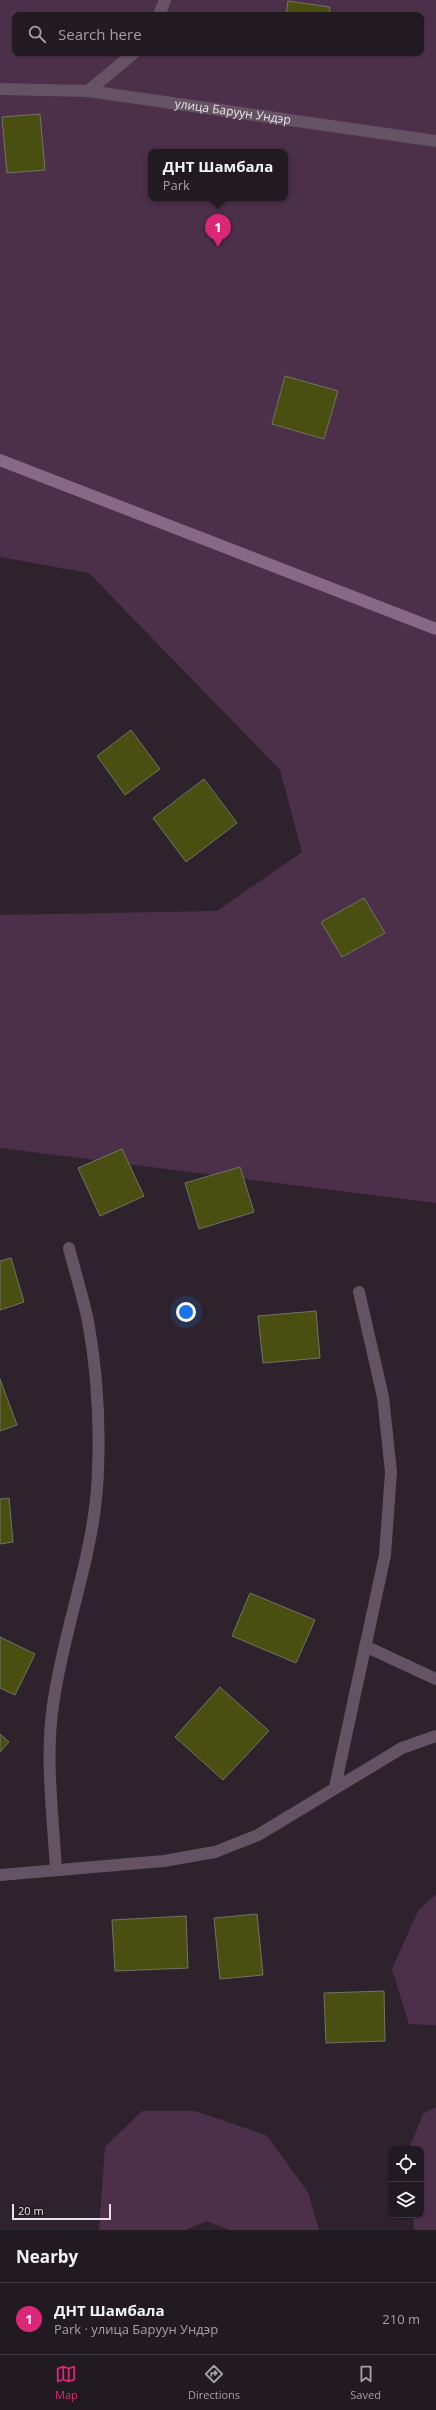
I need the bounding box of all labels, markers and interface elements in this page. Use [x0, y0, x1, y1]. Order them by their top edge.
search box [12, 12, 424, 56]
icon: search [26, 23, 48, 45]
text: Search here [58, 24, 142, 44]
street label: улица Баруун Ундэр [174, 95, 292, 128]
popup [148, 149, 288, 201]
text: ДНТ Шамбала [163, 156, 273, 176]
text: Park [163, 176, 190, 194]
pin: 1 [205, 214, 231, 247]
your location [176, 1302, 196, 1322]
map controls [388, 2146, 424, 2218]
button: locate [388, 2146, 424, 2182]
button: layers [388, 2182, 424, 2218]
scale bar [12, 2202, 111, 2221]
text: 20 m [18, 2203, 44, 2218]
text: Nearby [16, 2245, 78, 2268]
text: ДНТ Шамбала [54, 2300, 165, 2320]
text: 1 [25, 2310, 33, 2328]
text: 210 m [382, 2310, 420, 2328]
text: Park · улица Баруун Ундэр [54, 2320, 218, 2338]
tab: Map [55, 2363, 78, 2402]
tab: Directions [188, 2363, 240, 2402]
tab: Saved [350, 2363, 381, 2402]

